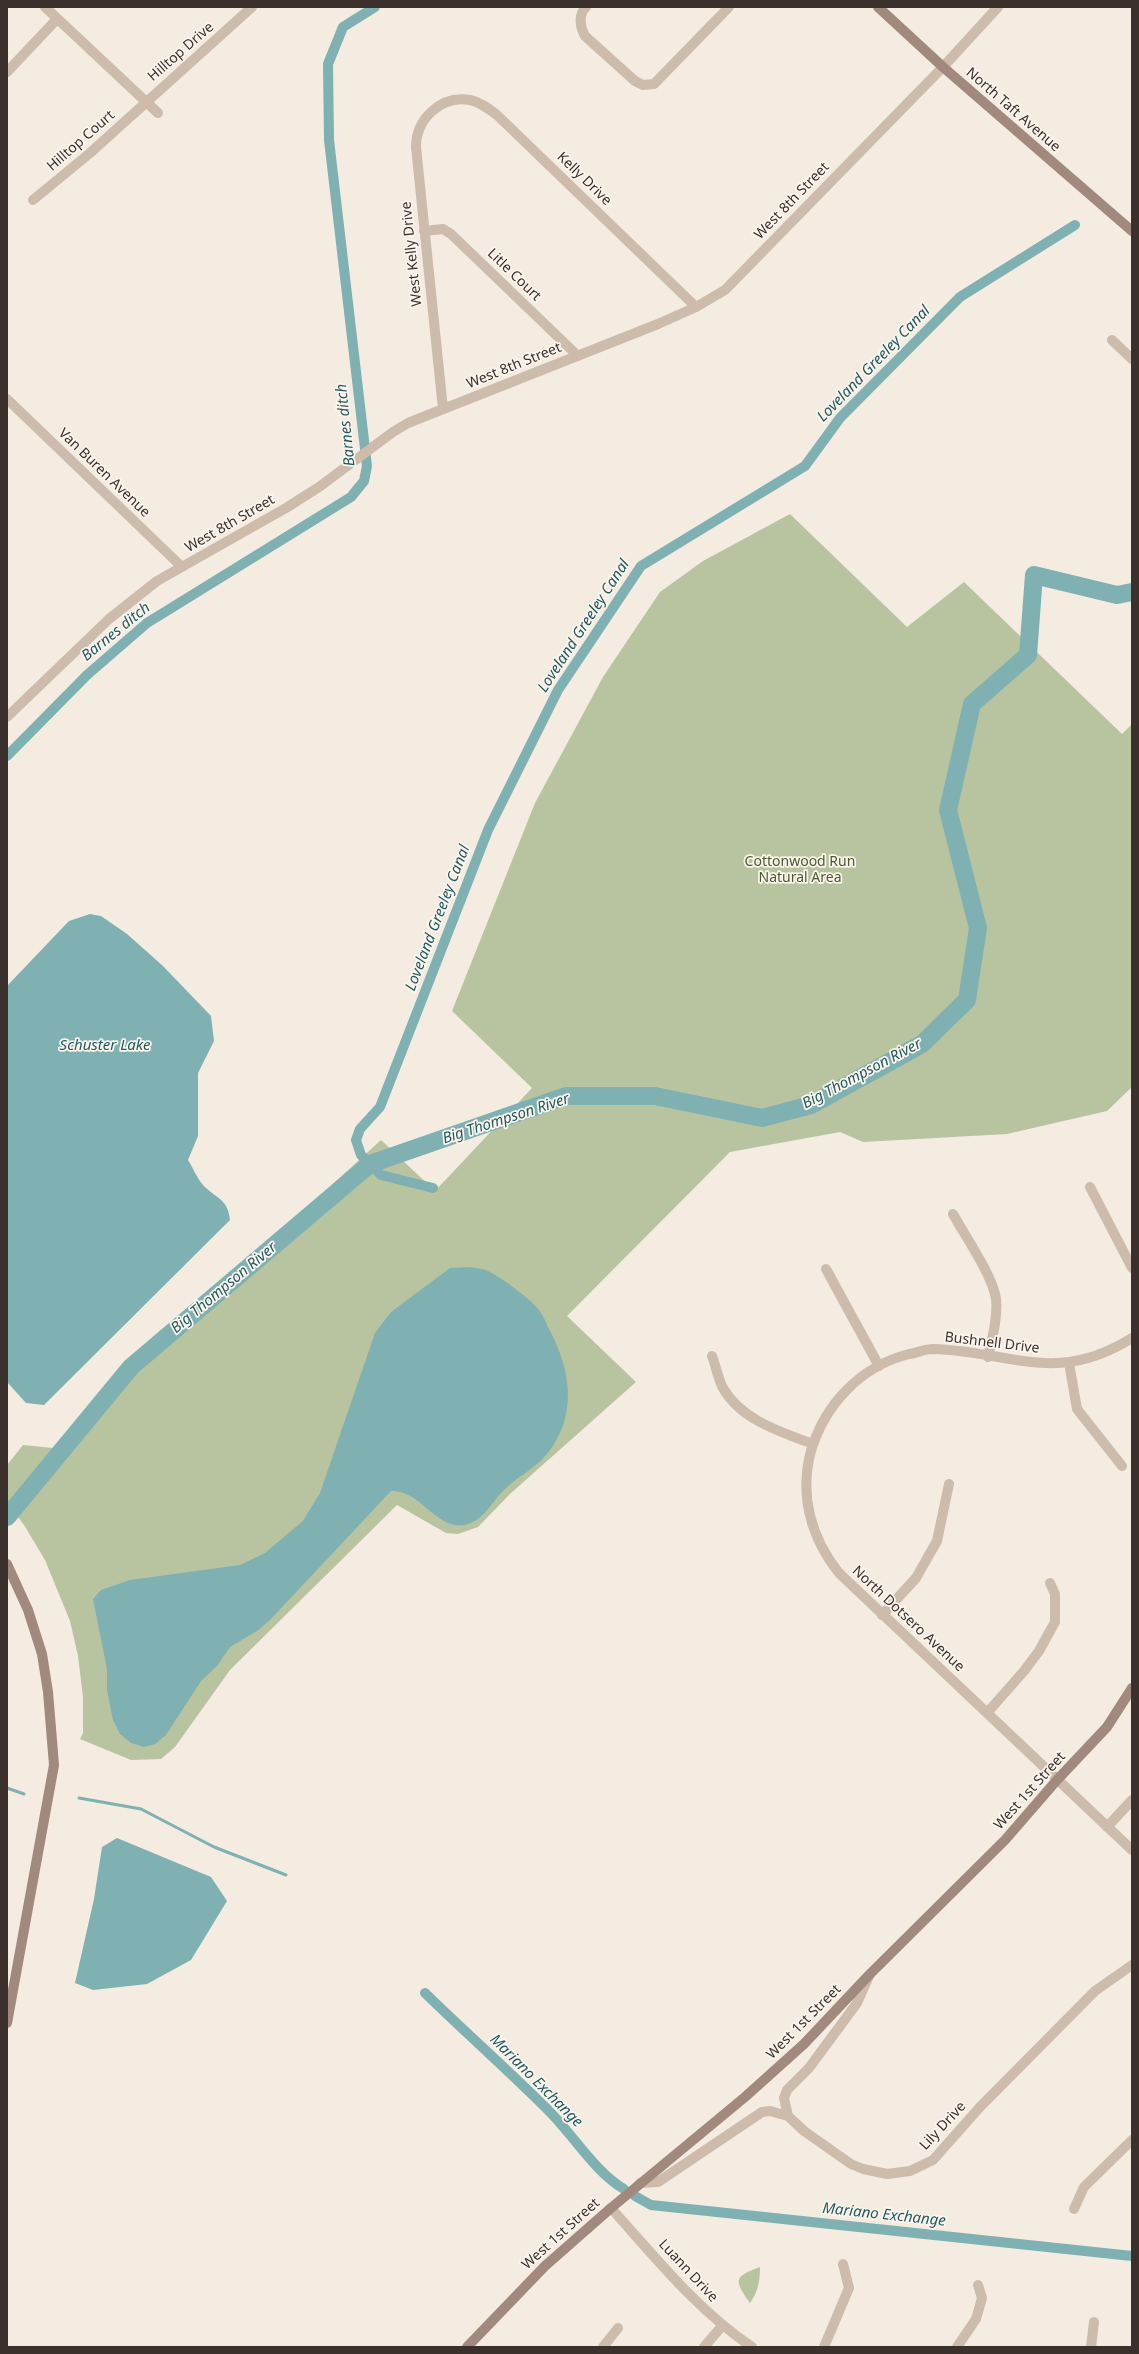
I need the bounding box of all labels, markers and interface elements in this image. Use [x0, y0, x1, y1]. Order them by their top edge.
street label: Hilltop Drive [145, 19, 217, 85]
street label: North Taft Avenue [962, 64, 1064, 156]
street label: Hilltop Court [44, 107, 118, 175]
street label: Kelly Drive [553, 149, 615, 209]
street label: West 8th Street [751, 159, 833, 243]
street label: West Kelly Drive [398, 201, 426, 307]
street label: Litle Court [484, 245, 544, 305]
water label: Loveland Greeley Canal [814, 302, 934, 426]
street label: West 8th Street [464, 339, 564, 393]
water label: Barnes ditch [333, 383, 359, 467]
street label: Van Buren Avenue [55, 425, 153, 521]
street label: West 8th Street [182, 492, 278, 556]
water label: Loveland Greeley Canal [534, 556, 634, 696]
water label: Barnes ditch [78, 599, 154, 665]
water label: Loveland Greeley Canal [402, 843, 474, 993]
park label: Cottonwood Run Natural Area [745, 854, 855, 886]
water label: Big Thompson River [799, 1035, 925, 1113]
water label: Schuster Lake [60, 1037, 150, 1055]
water label: Big Thompson River [440, 1090, 572, 1148]
water label: Big Thompson River [168, 1239, 280, 1337]
street label: Bushnell Drive [944, 1329, 1040, 1357]
street label: North Dotsero Avenue [848, 1563, 968, 1675]
street label: West 1st Street [991, 1749, 1069, 1833]
street label: West 1st Street [763, 1981, 845, 2063]
water label: Mariano Exchange [486, 2031, 586, 2131]
street label: Lily Drive [916, 2098, 970, 2154]
street label: West 1st Street [519, 2195, 603, 2273]
water label: Mariano Exchange [821, 2200, 947, 2230]
street label: Luann Drive [655, 2236, 721, 2306]

